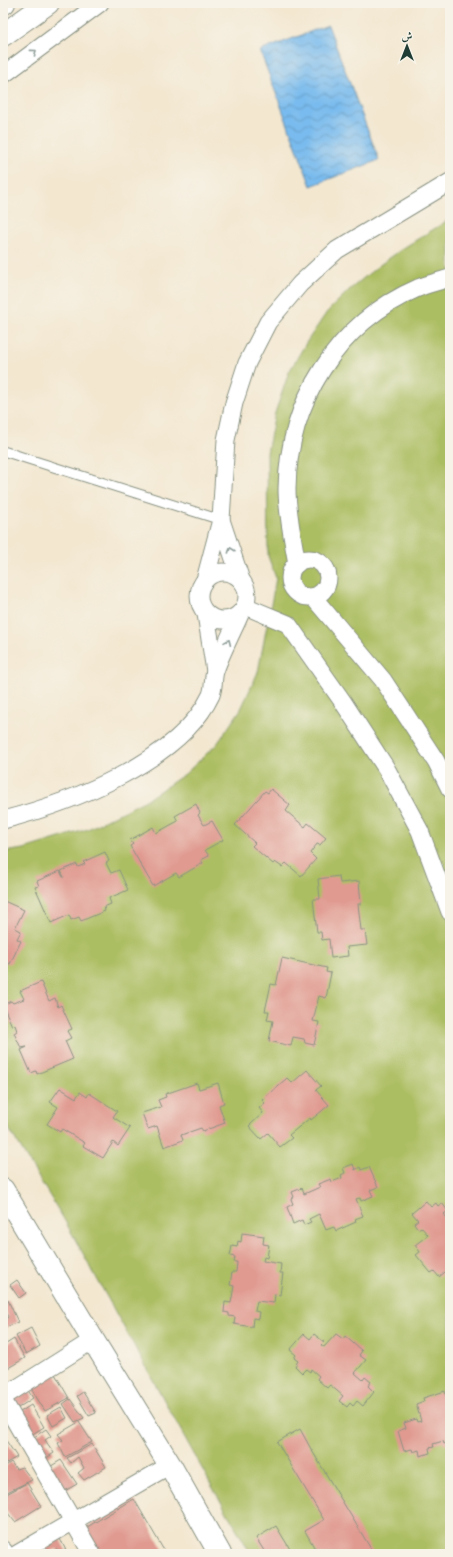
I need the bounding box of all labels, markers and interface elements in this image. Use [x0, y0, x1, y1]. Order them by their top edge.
north arrow [387, 26, 427, 66]
text: ش [402, 28, 413, 44]
one-way arrow [30, 50, 37, 57]
one-way arrow [227, 547, 236, 554]
one-way arrow [223, 638, 231, 646]

